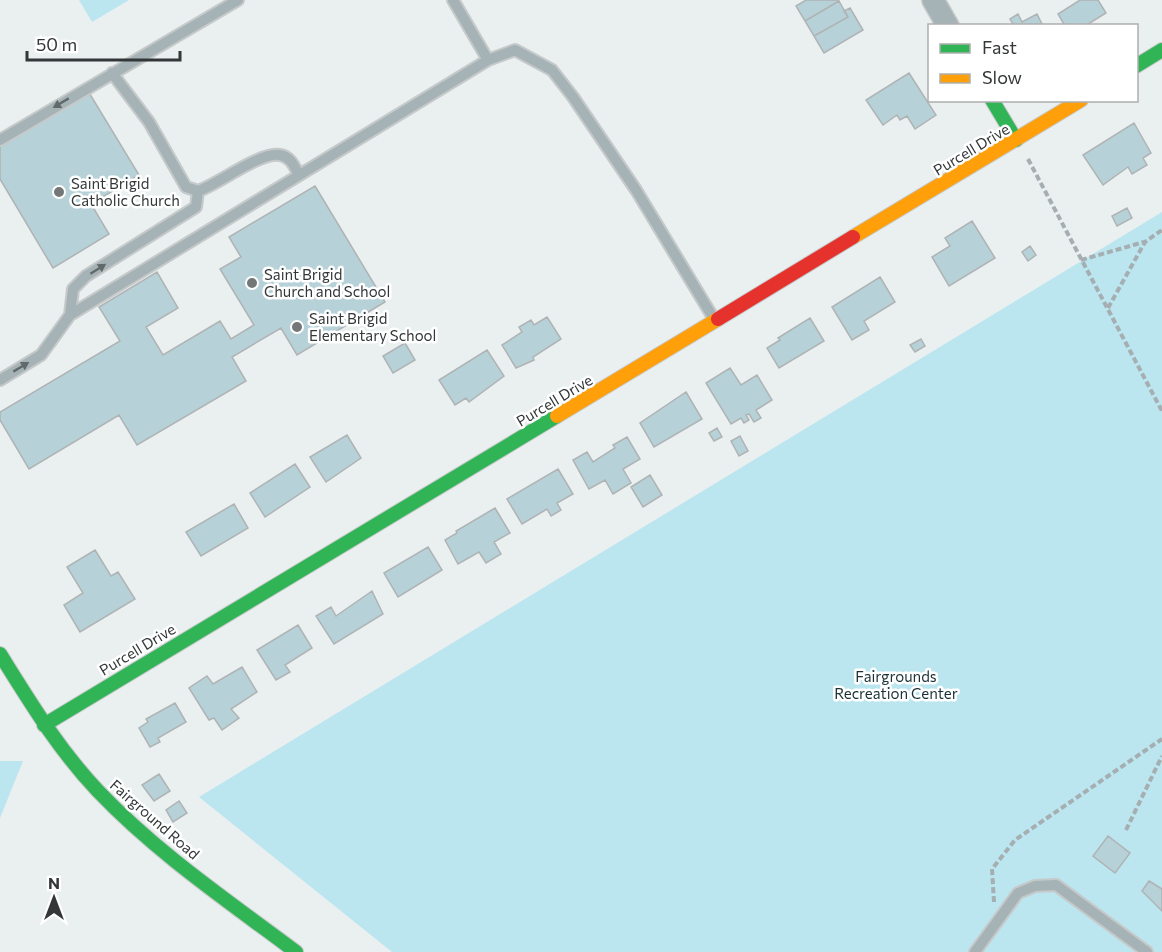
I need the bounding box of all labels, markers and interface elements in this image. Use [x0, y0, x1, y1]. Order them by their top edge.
scale bar [27, 24, 180, 62]
legend [928, 24, 1138, 102]
text: 50 m [36, 33, 77, 55]
text: Fast [982, 36, 1017, 58]
text: Slow [982, 66, 1022, 88]
one-way arrow [52, 98, 69, 108]
street label: Purcell Drive [930, 119, 1012, 179]
place label: Saint Brigid Catholic Church [71, 174, 180, 209]
marker: Saint Brigid Catholic Church [52, 185, 66, 199]
one-way arrow [90, 263, 106, 274]
place label: Saint Brigid Church and School [264, 265, 390, 300]
marker: Saint Brigid Church and School [245, 276, 259, 290]
place label: Saint Brigid Elementary School [309, 309, 436, 344]
marker: Saint Brigid Elementary School [290, 320, 304, 334]
one-way arrow [13, 362, 29, 373]
street label: Purcell Drive [513, 370, 595, 430]
street label: Purcell Drive [96, 619, 178, 679]
park label: Fairgrounds Recreation Center [834, 667, 958, 702]
street label: Fairground Road [107, 775, 203, 863]
north arrow [24, 868, 84, 928]
text: N [48, 873, 60, 892]

